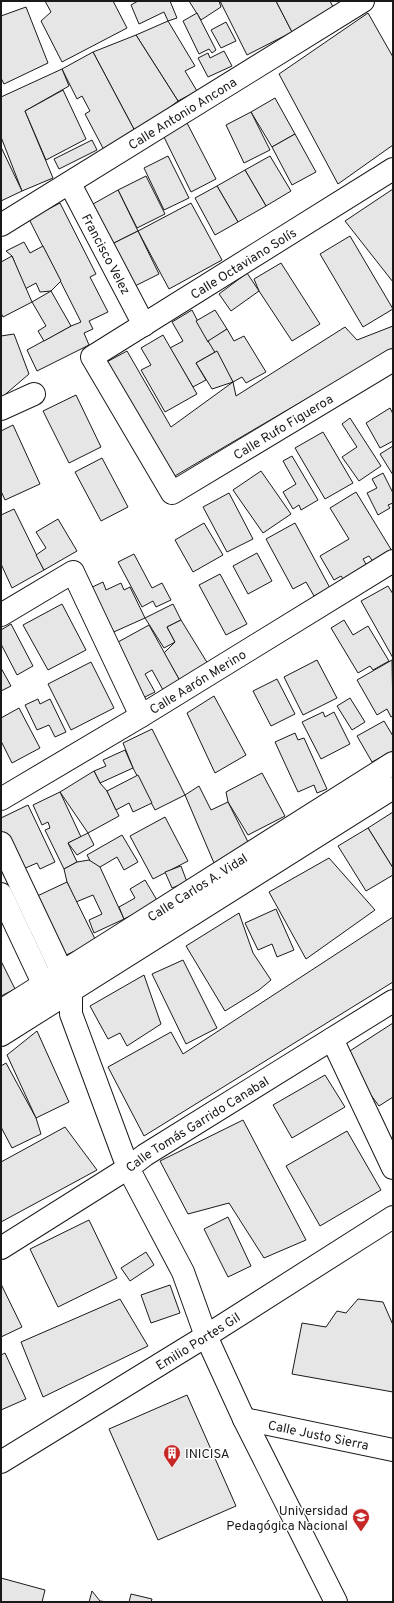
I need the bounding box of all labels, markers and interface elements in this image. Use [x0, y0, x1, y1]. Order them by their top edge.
street label: Calle Antonio Ancona [126, 75, 240, 154]
street label: Francisco Velez [77, 212, 133, 298]
street label: Calle Octaviano Solís [188, 226, 300, 304]
street label: Calle Rufo Figueroa [231, 392, 337, 464]
street label: Calle Aarón Merino [147, 647, 250, 719]
street label: Calle Carlos A. Vidal [145, 851, 251, 926]
street label: Calle Tomás Garrido Canabal [123, 1074, 272, 1177]
street label: Emilio Portes Gil [154, 1310, 244, 1375]
street label: Calle Justo Sierra [266, 1418, 370, 1455]
building icon: INICISA [162, 1443, 182, 1468]
place label: INICISA [185, 1447, 230, 1463]
place label: Universidad Pedagógica Nacional [226, 1504, 348, 1535]
school or university icon: Universidad Pedagógica Nacional [351, 1507, 371, 1532]

